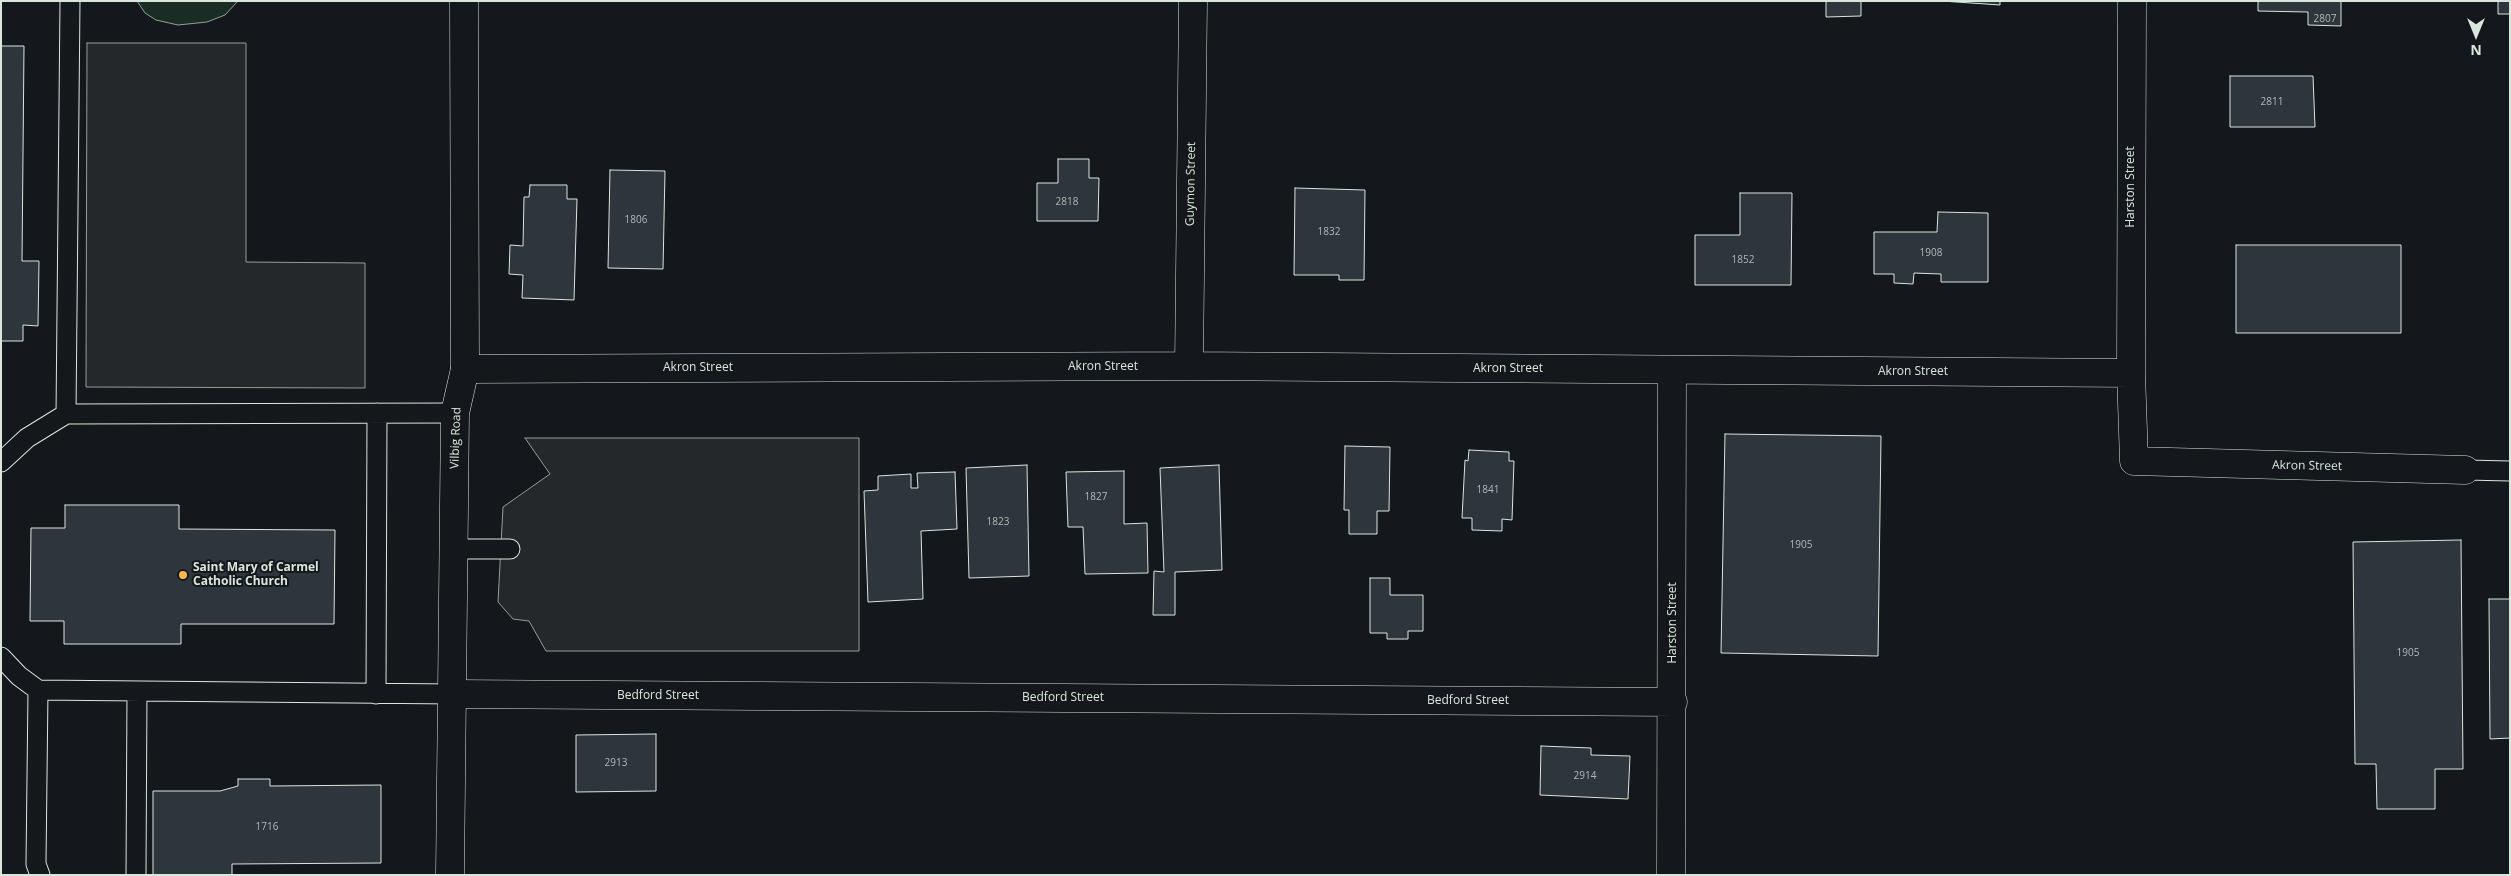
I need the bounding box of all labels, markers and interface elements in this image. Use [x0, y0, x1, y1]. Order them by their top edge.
north arrow [2451, 10, 2501, 60]
house number: 2807 [2314, 13, 2336, 25]
text: N [2470, 41, 2482, 60]
house number: 2811 [2261, 96, 2283, 108]
street label: Guymon Street [1183, 142, 1199, 226]
street label: Harston Street [2124, 146, 2138, 228]
house number: 2818 [1056, 196, 1078, 208]
house number: 1806 [625, 214, 647, 226]
house number: 1832 [1318, 226, 1340, 238]
house number: 1908 [1920, 247, 1942, 259]
house number: 1852 [1732, 254, 1754, 266]
street label: Akron Street [1068, 360, 1138, 374]
street label: Akron Street [663, 361, 733, 375]
street label: Akron Street [1473, 362, 1543, 376]
street label: Akron Street [1878, 365, 1948, 379]
street label: Vilbig Road [448, 407, 464, 469]
street label: Akron Street [2272, 458, 2342, 474]
house number: 1841 [1477, 484, 1499, 496]
house number: 1827 [1085, 491, 1107, 503]
house number: 1823 [987, 516, 1009, 528]
house number: 1905 [1790, 539, 1812, 551]
place label: Saint Mary of Carmel Catholic Church [193, 561, 319, 589]
marker: Saint Mary of Carmel Catholic Church [177, 569, 189, 581]
street label: Harston Street [1666, 582, 1680, 664]
house number: 1905 [2397, 647, 2419, 659]
street label: Bedford Street [617, 689, 699, 703]
street label: Bedford Street [1022, 691, 1104, 705]
street label: Bedford Street [1427, 694, 1509, 708]
house number: 2913 [605, 757, 627, 769]
house number: 2914 [1574, 770, 1596, 782]
house number: 1716 [256, 821, 278, 833]

